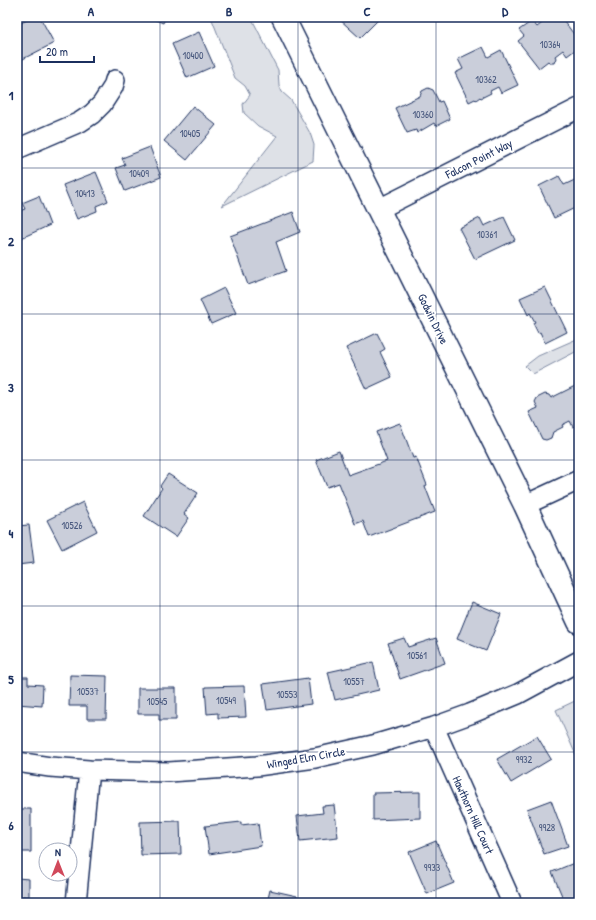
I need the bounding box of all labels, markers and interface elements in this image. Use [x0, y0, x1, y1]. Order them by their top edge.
text: A [88, 2, 95, 20]
text: B [226, 2, 233, 20]
text: C [363, 2, 371, 20]
text: D [502, 2, 509, 20]
scale bar [40, 38, 94, 64]
house number: 10364 [540, 38, 560, 51]
text: 20 m [46, 43, 68, 60]
house number: 10400 [183, 49, 204, 62]
house number: 10362 [475, 73, 497, 86]
text: 1 [9, 86, 14, 104]
house number: 10360 [412, 108, 434, 121]
house number: 10405 [180, 127, 201, 140]
street label: Falcon Point Way [442, 134, 515, 183]
house number: 10409 [129, 167, 149, 180]
house number: 10413 [75, 187, 95, 200]
house number: 10361 [477, 228, 497, 241]
text: 2 [8, 232, 15, 250]
street label: Godwin Drive [414, 291, 453, 347]
text: 3 [8, 378, 14, 396]
house number: 10526 [61, 519, 83, 532]
text: 4 [9, 524, 14, 542]
house number: 10561 [407, 649, 427, 662]
text: 5 [8, 670, 14, 688]
house number: 10557 [343, 675, 365, 688]
house number: 10537 [77, 685, 99, 698]
house number: 10553 [276, 688, 298, 701]
house number: 10549 [216, 694, 236, 707]
house number: 10545 [147, 695, 168, 708]
street label: Winged Elm Circle [266, 742, 346, 773]
house number: 9932 [516, 753, 533, 766]
street label: Hawthorn Hill Court [449, 773, 499, 857]
text: 6 [8, 816, 14, 834]
house number: 9928 [539, 821, 555, 834]
north arrow [38, 842, 78, 882]
text: N [55, 845, 61, 859]
house number: 9933 [424, 861, 441, 874]

